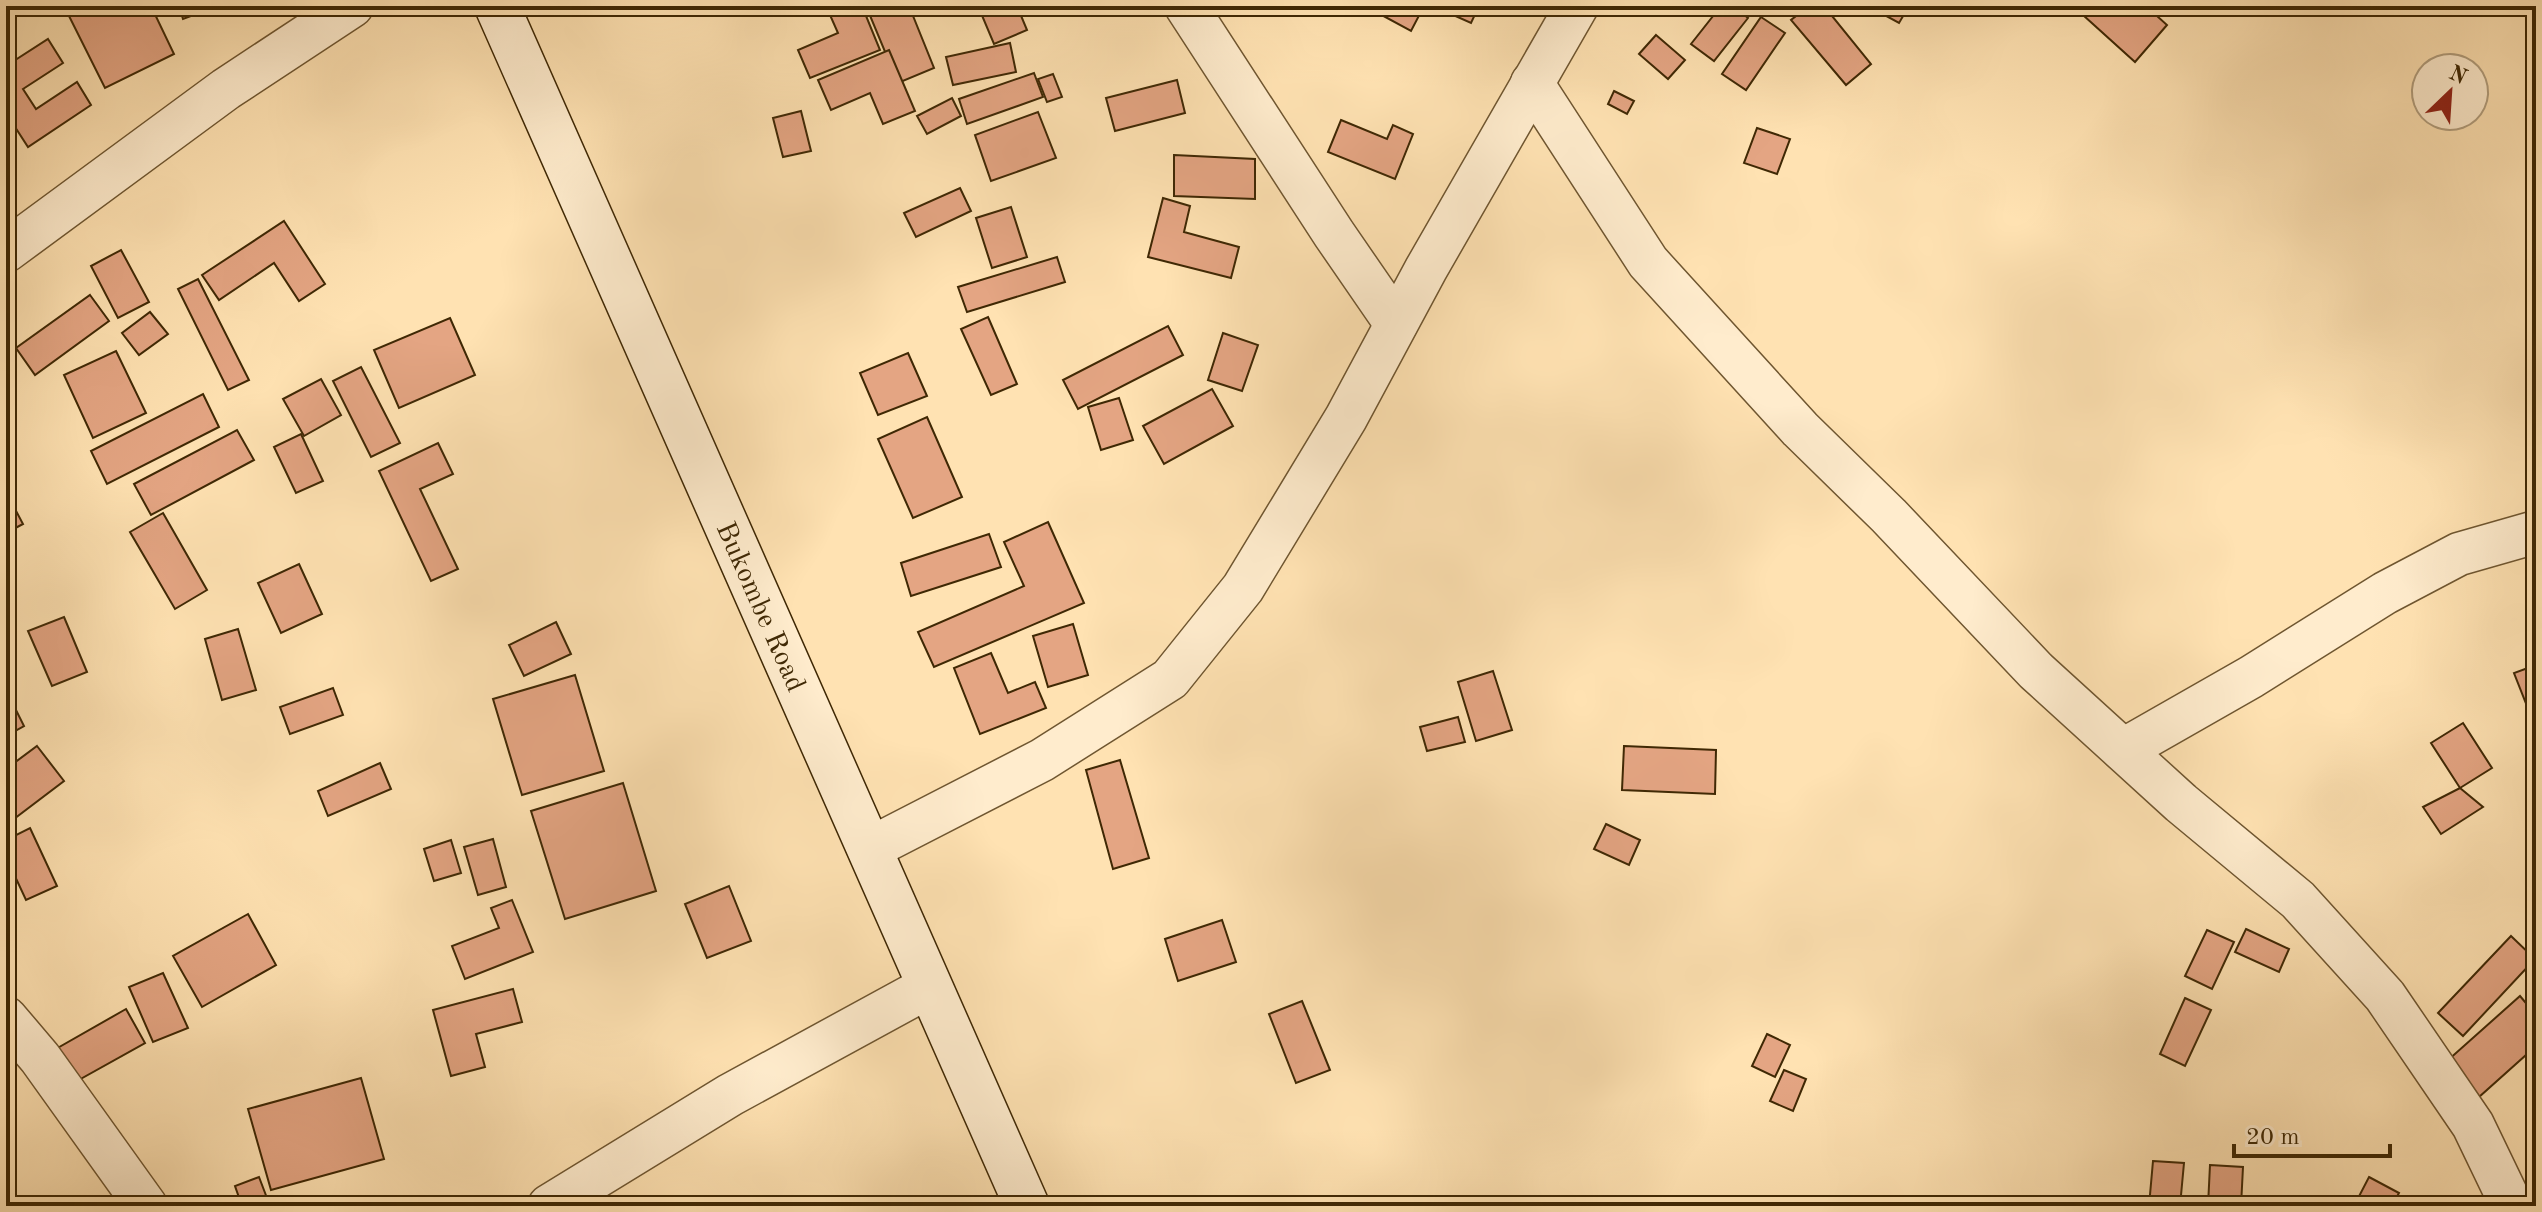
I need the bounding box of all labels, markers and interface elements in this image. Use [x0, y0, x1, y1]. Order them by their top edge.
north arrow [2410, 52, 2490, 132]
text: N [2445, 62, 2470, 89]
street label: Bukombe Road [710, 518, 809, 696]
scale bar [2234, 1108, 2390, 1158]
text: 20 m [2246, 1126, 2300, 1150]

